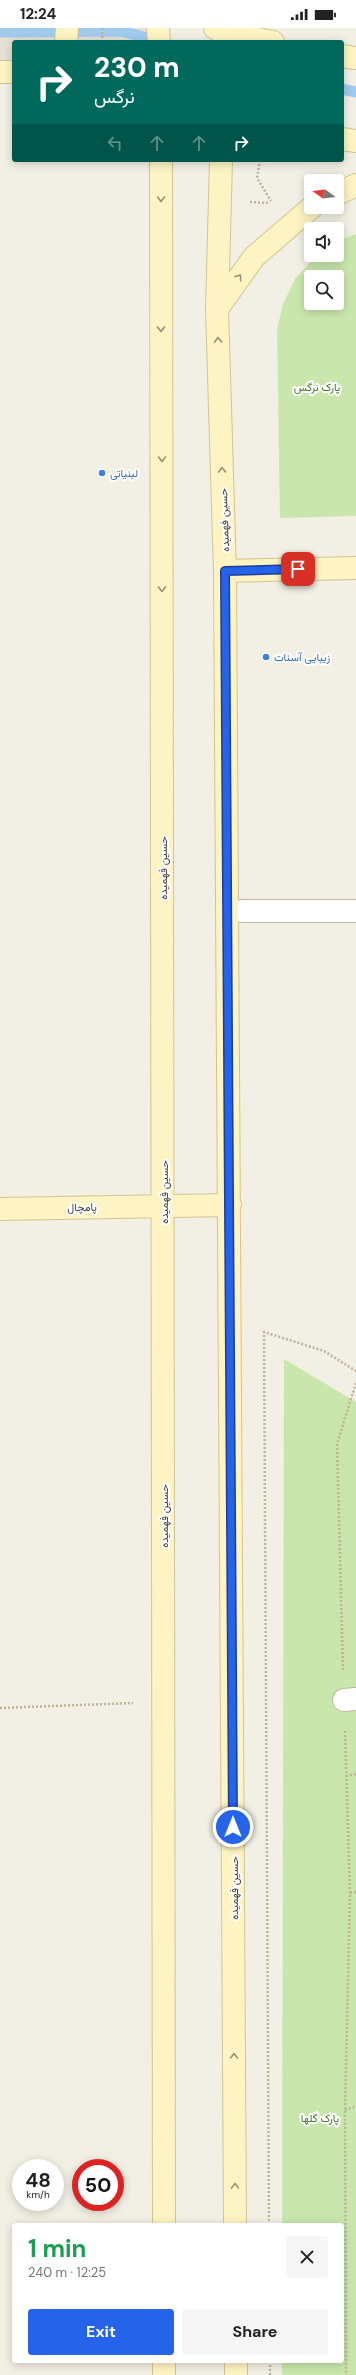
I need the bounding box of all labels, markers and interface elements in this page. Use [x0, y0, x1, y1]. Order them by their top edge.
text: 12:24 [20, 4, 56, 24]
text: 230 m [94, 49, 180, 86]
icon: right [28, 56, 80, 108]
text: نرگس [94, 85, 135, 109]
icon: left [104, 132, 126, 154]
icon: ahead [146, 132, 168, 154]
icon: ahead [188, 132, 210, 154]
icon: right [230, 132, 252, 154]
north arrow [304, 174, 344, 214]
map controls [304, 174, 344, 310]
one-way arrow [157, 196, 165, 202]
button: sound [304, 222, 344, 262]
button: search [304, 270, 344, 310]
one-way arrow [235, 275, 242, 282]
one-way arrow [157, 326, 165, 332]
one-way arrow [213, 337, 222, 343]
park label: پارک نرگس [294, 380, 340, 395]
one-way arrow [158, 456, 166, 462]
place label: لبنیاتی [110, 466, 138, 480]
one-way arrow [218, 467, 226, 473]
marker: لبنیاتی [97, 468, 107, 478]
street label: حسین فهمیده [216, 488, 232, 552]
pin [281, 552, 315, 586]
icon: arrive [287, 558, 309, 580]
one-way arrow [158, 586, 166, 592]
place label: زیبایی آسنات [274, 650, 331, 664]
marker: زیبایی آسنات [261, 652, 271, 662]
street label: حسین فهمیده [156, 836, 170, 900]
street label: حسین فهمیده [157, 1160, 171, 1224]
street label: پامچال [67, 1200, 97, 1215]
street label: حسین فهمیده [157, 1484, 171, 1548]
position arrow [212, 1806, 254, 1848]
street label: حسین فهمیده [227, 1856, 241, 1920]
one-way arrow [230, 2053, 239, 2059]
park label: پارک گلها [301, 2111, 339, 2126]
speed limit sign: 50 [72, 2159, 124, 2211]
text: 48 [25, 2167, 51, 2193]
one-way arrow [231, 2183, 239, 2189]
text: km/h [26, 2188, 50, 2201]
text: 1 min [28, 2233, 86, 2264]
button: close [286, 2236, 328, 2278]
text: 240 m · 12:25 [28, 2264, 106, 2281]
button: Exit [28, 2309, 174, 2355]
button: Share [182, 2309, 328, 2355]

